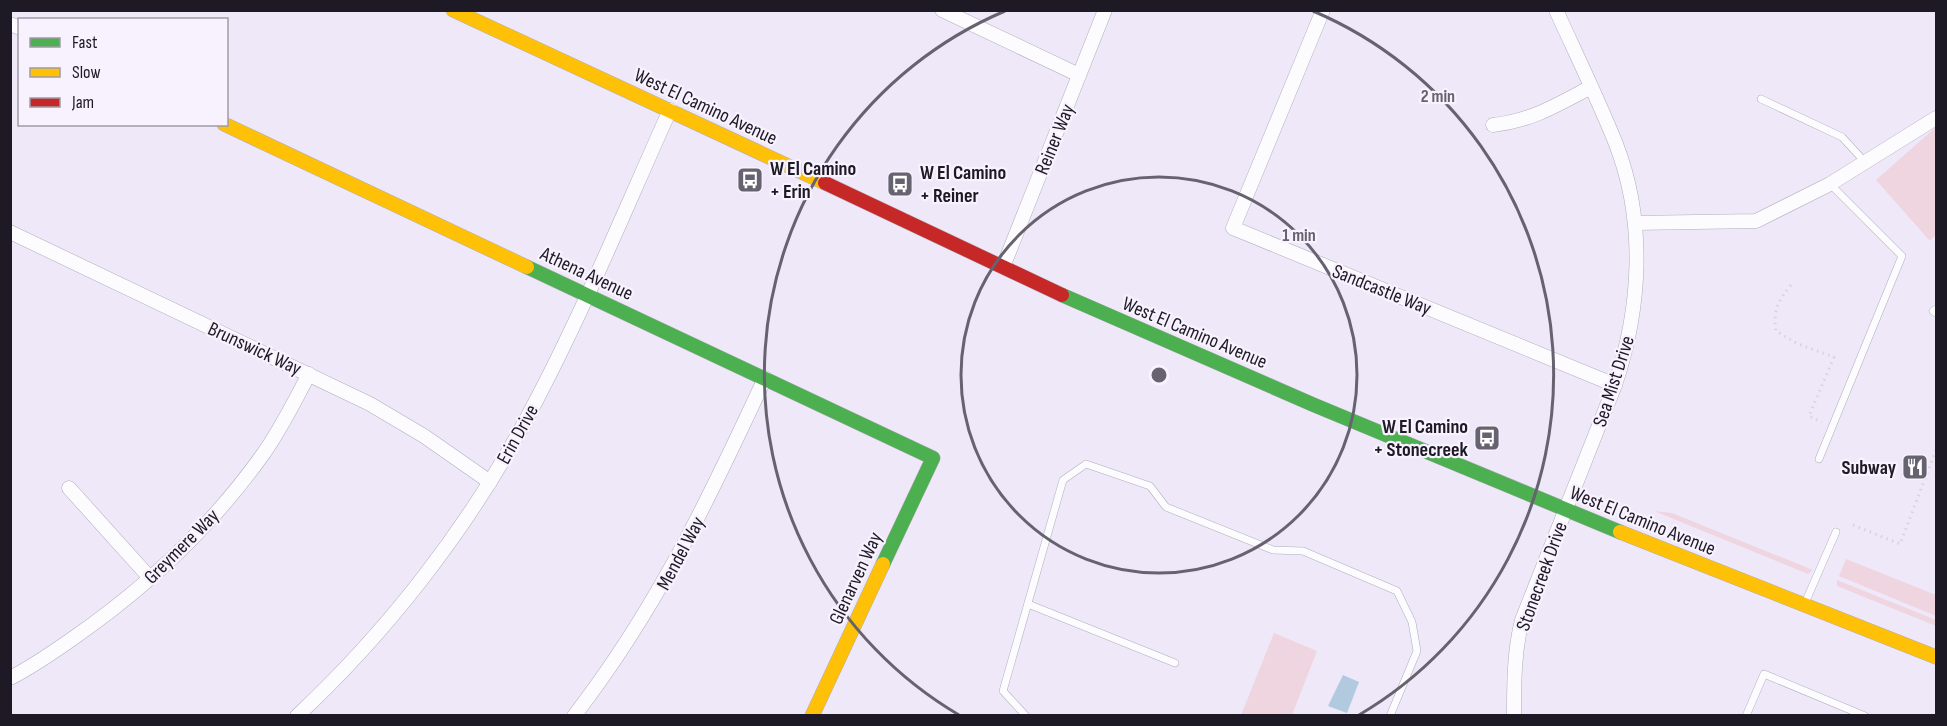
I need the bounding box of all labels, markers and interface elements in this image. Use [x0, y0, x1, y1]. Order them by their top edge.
legend [18, 18, 228, 126]
text: Fast [72, 32, 98, 53]
text: Slow [72, 62, 101, 83]
street label: West El Camino Avenue [630, 63, 781, 151]
text: 2 min [1421, 86, 1455, 107]
text: Jam [71, 92, 94, 113]
street label: Reiner Way [1030, 100, 1080, 178]
place label: W El Camino + Erin [770, 157, 856, 204]
place label: W El Camino + Reiner [920, 161, 1006, 208]
bus stop icon: W El Camino + Erin [735, 165, 765, 195]
bus stop icon: W El Camino + Reiner [885, 169, 915, 199]
text: 1 min [1282, 225, 1316, 246]
street label: Athena Avenue [535, 242, 637, 306]
street label: Sandcastle Way [1329, 259, 1435, 321]
street label: West El Camino Avenue [1119, 292, 1271, 374]
street label: Brunswick Way [204, 317, 305, 381]
street label: Sea Mist Drive [1588, 333, 1640, 430]
centre of rings [1149, 365, 1169, 385]
street label: Erin Drive [492, 401, 544, 468]
place label: W El Camino + Stonecreek [1374, 415, 1469, 462]
bus stop icon: W El Camino + Stonecreek [1472, 423, 1502, 453]
restaurant icon: Subway [1900, 452, 1930, 482]
place label: Subway [1841, 456, 1897, 480]
street label: West El Camino Avenue [1566, 481, 1719, 561]
street label: Greymere Way [139, 504, 224, 589]
street label: Mendel Way [652, 512, 710, 594]
street label: Stonecreek Drive [1511, 518, 1573, 634]
street label: Glenarven Way [824, 528, 888, 628]

